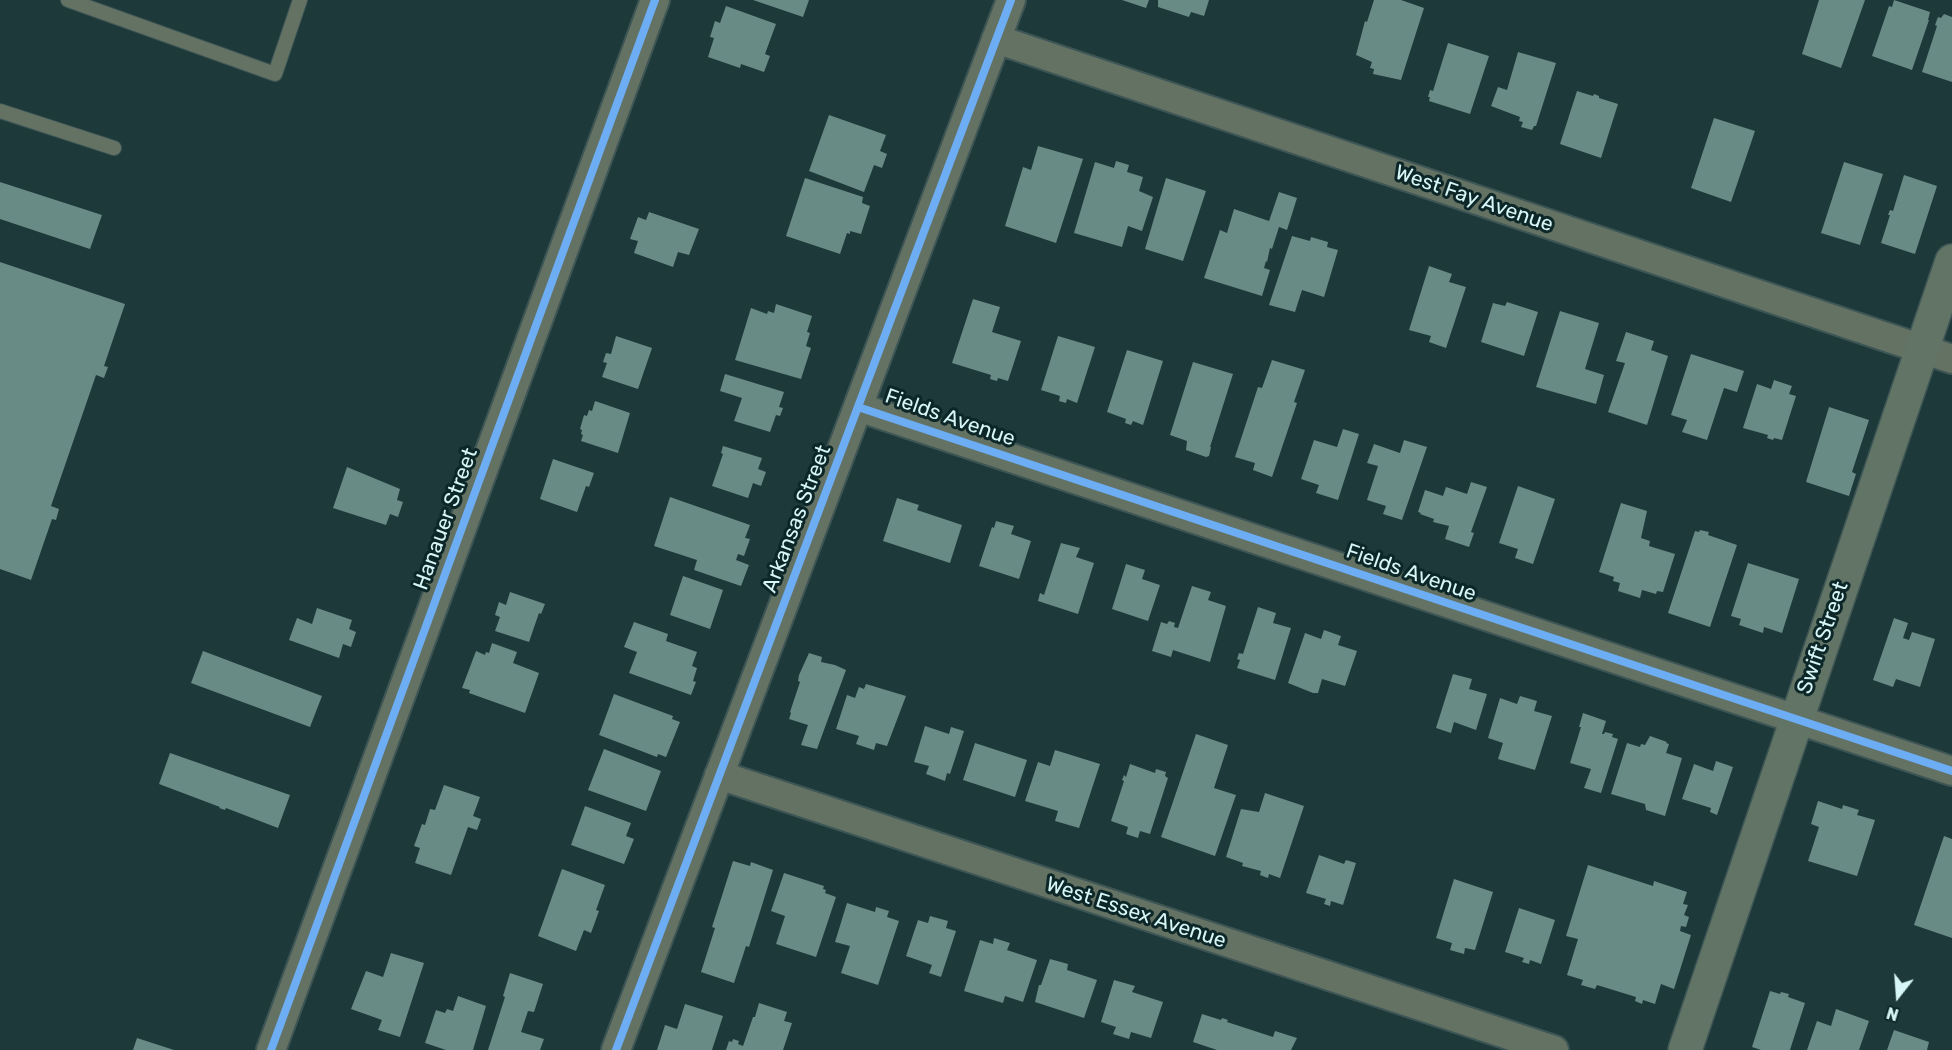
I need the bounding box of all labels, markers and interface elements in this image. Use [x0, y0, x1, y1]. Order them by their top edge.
street label: West Fay Avenue [1392, 160, 1556, 238]
street label: Fields Avenue [882, 384, 1018, 452]
street label: Arkansas Street [757, 442, 837, 596]
street label: Hanauer Street [409, 445, 483, 593]
street label: Fields Avenue [1343, 539, 1479, 607]
street label: Swift Street [1792, 579, 1854, 697]
street label: West Essex Avenue [1043, 872, 1229, 954]
north arrow [1868, 966, 1928, 1026]
text: N [1884, 1003, 1901, 1024]

